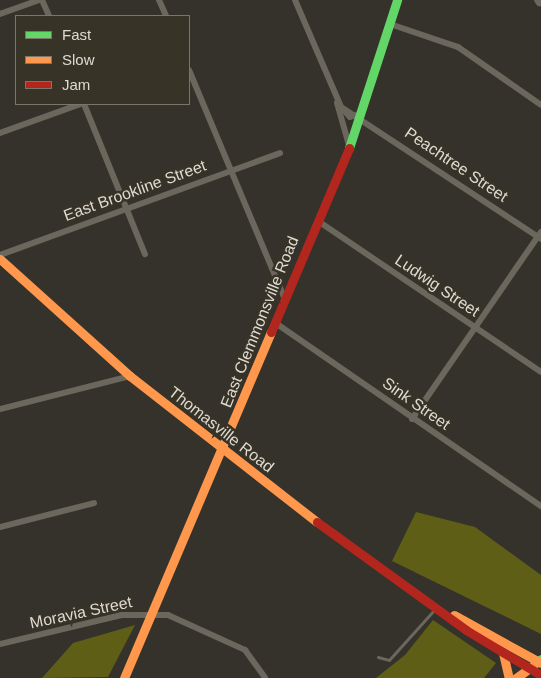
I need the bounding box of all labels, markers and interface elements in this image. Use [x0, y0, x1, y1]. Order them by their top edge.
legend [15, 15, 190, 105]
text: Fast [62, 26, 91, 43]
text: Slow [62, 51, 95, 68]
text: Jam [62, 76, 90, 93]
street label: Peachtree Street [401, 123, 511, 207]
street label: East Brookline Street [61, 156, 209, 226]
street label: East Clemmonsville Road [217, 233, 303, 411]
street label: Ludwig Street [391, 251, 483, 321]
street label: Sink Street [378, 374, 454, 434]
street label: Thomasville Road [165, 383, 277, 477]
street label: Moravia Street [28, 593, 134, 633]

